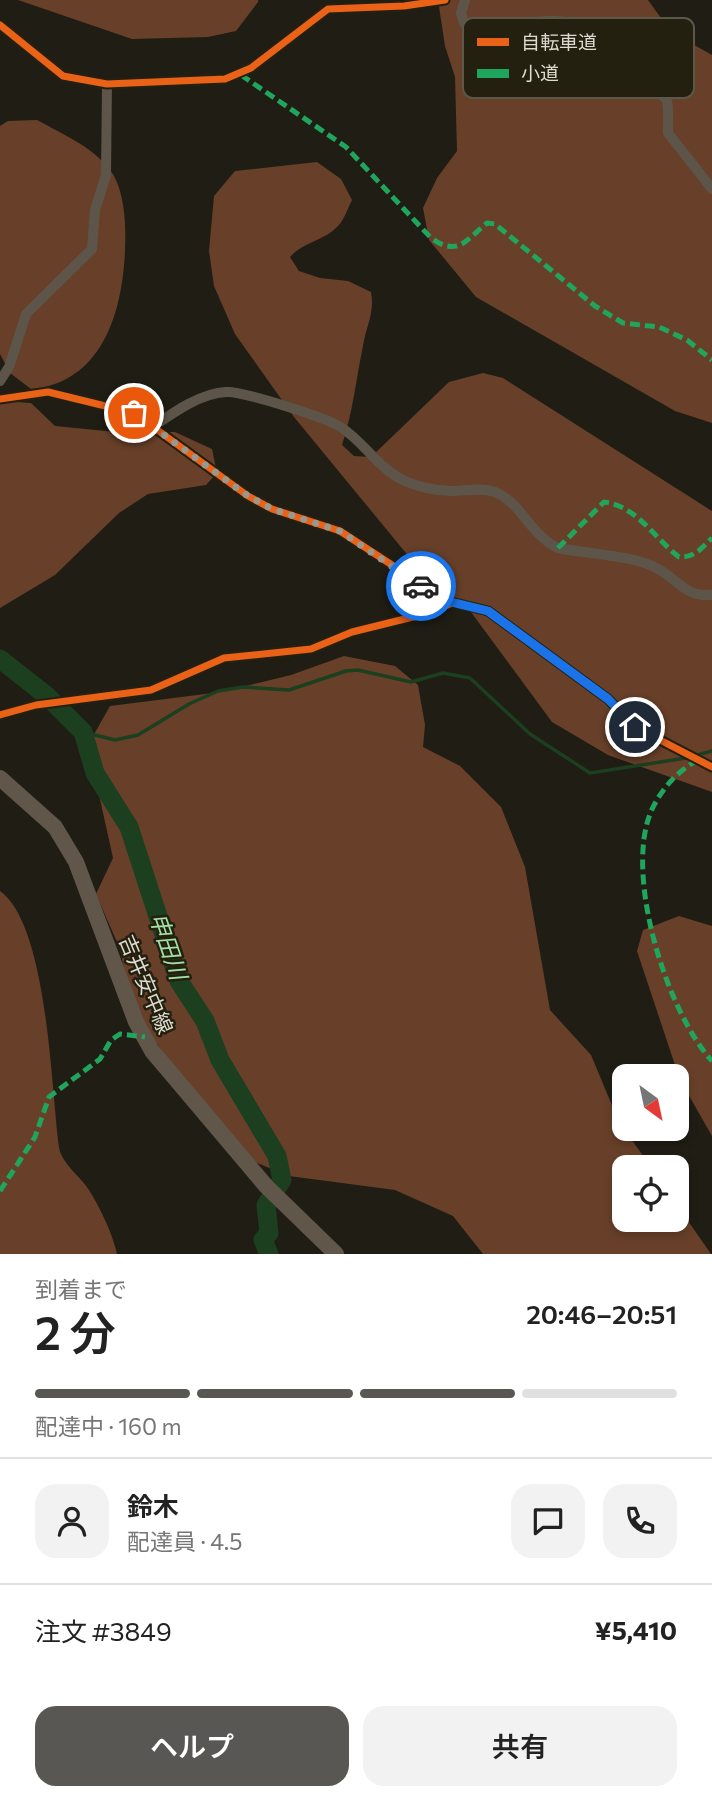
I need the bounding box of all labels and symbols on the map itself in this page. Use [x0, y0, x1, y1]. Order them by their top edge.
legend [463, 18, 694, 98]
text: 自転車道 [521, 30, 597, 53]
text: 小道 [521, 61, 559, 84]
pin [104, 383, 164, 443]
courier [386, 551, 456, 621]
pin [605, 697, 665, 757]
water label: 申田川 [145, 909, 194, 986]
street label: 吉井安中線 [115, 931, 179, 1037]
north arrow [612, 1064, 690, 1141]

